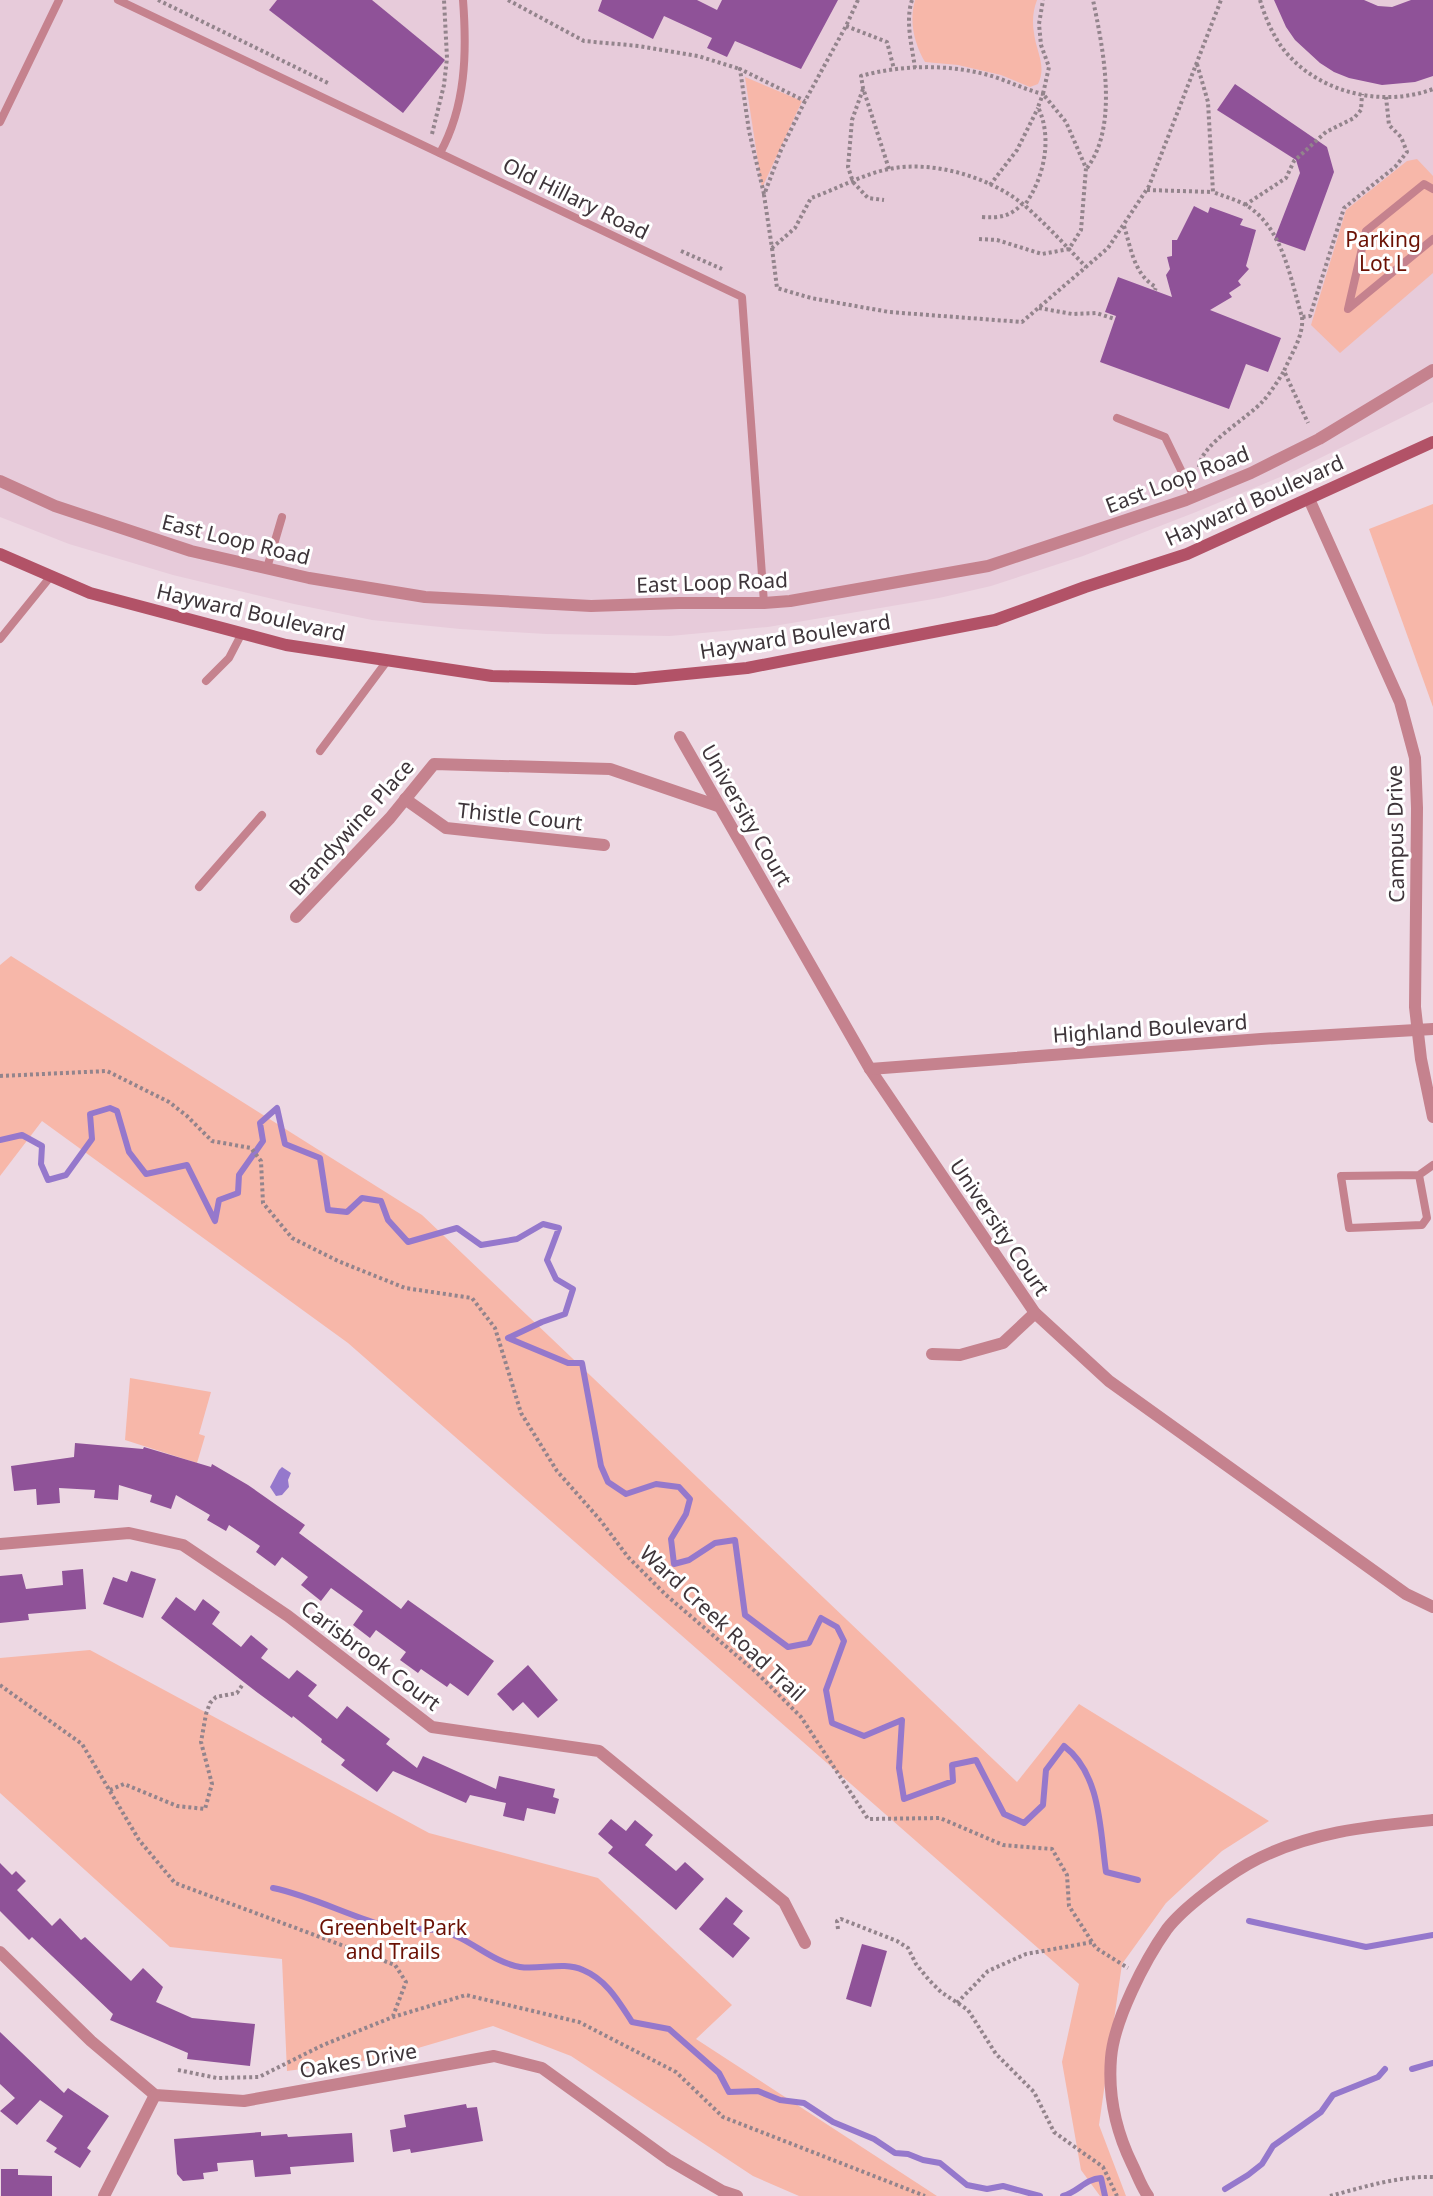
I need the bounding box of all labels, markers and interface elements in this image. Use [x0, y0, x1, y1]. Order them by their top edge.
street label: Old Hillary Road [498, 151, 654, 245]
park label: Parking Lot L [1345, 225, 1421, 277]
street label: East Loop Road [1101, 439, 1253, 519]
street label: Hayward Boulevard [1160, 448, 1348, 552]
street label: East Loop Road [159, 507, 313, 571]
street label: East Loop Road [636, 565, 788, 599]
street label: Hayward Boulevard [154, 577, 348, 647]
street label: Hayward Boulevard [698, 607, 892, 665]
street label: University Court [695, 739, 799, 891]
street label: Brandywine Place [282, 753, 420, 901]
street label: Campus Drive [1380, 765, 1410, 903]
street label: Thistle Court [456, 796, 584, 837]
street label: Highland Boulevard [1052, 1007, 1248, 1049]
street label: University Court [944, 1153, 1056, 1301]
street label: Ward Creek Road Trail [634, 1539, 812, 1707]
street label: Carisbrook Court [296, 1593, 447, 1717]
park label: Greenbelt Park and Trails [319, 1913, 468, 1965]
street label: Oakes Drive [297, 2036, 419, 2084]

